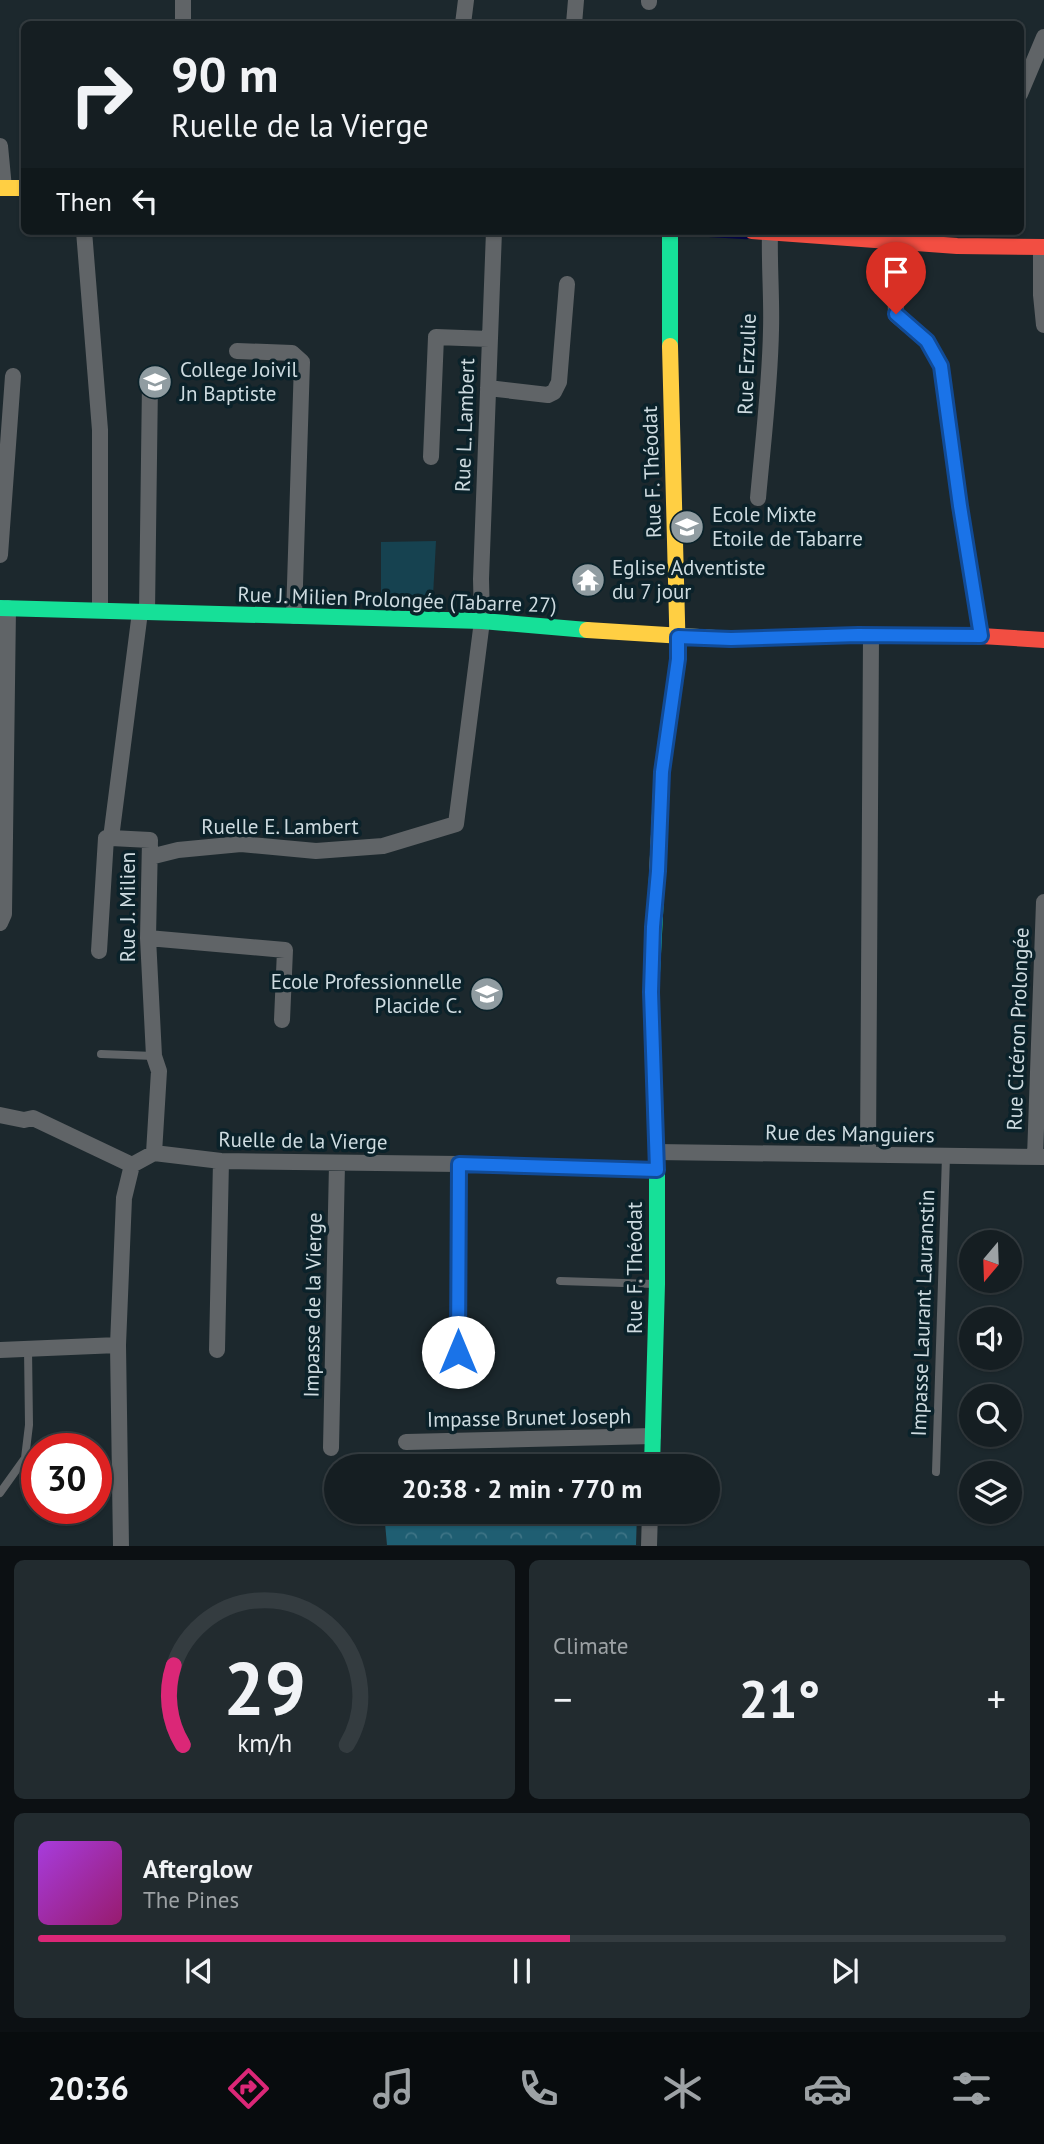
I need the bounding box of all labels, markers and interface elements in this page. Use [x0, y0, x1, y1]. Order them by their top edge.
text: 90 m [171, 42, 278, 106]
icon: right [56, 49, 147, 140]
text: Ruelle de la Vierge [171, 104, 429, 146]
icon: left [126, 182, 164, 220]
text: Then [56, 185, 112, 218]
pin [866, 242, 926, 314]
icon: arrive [877, 253, 915, 291]
street label: Rue Erzulie [731, 313, 762, 415]
place label: College Joivil Jn Baptiste [179, 356, 298, 407]
street label: Rue L. Lambert [449, 358, 480, 492]
school or university icon: College Joivil Jn Baptiste [136, 363, 174, 401]
street label: Rue F. Théodat [636, 405, 667, 539]
place label: Ecole Mixte Etoile de Tabarre [712, 501, 863, 552]
school or university icon: Ecole Mixte Etoile de Tabarre [668, 508, 706, 546]
place label: Eglise Adventiste du 7 jour [612, 554, 766, 605]
temple icon: Eglise Adventiste du 7 jour [569, 561, 607, 599]
street label: Rue J. Milien Prolongée (Tabarre 27) [237, 580, 557, 619]
street label: Ruelle E. Lambert [201, 813, 359, 840]
street label: Rue J. Milien [114, 852, 141, 962]
street label: Rue Cicéron Prolongée [1000, 927, 1035, 1131]
place label: Ecole Professionnelle Placide C. [271, 968, 462, 1019]
school or university icon: Ecole Professionnelle Placide C. [468, 975, 506, 1013]
street label: Rue des Manguiers [765, 1119, 935, 1148]
street label: Ruelle de la Vierge [218, 1126, 388, 1155]
street label: Impasse Laurant Lauranstin [905, 1189, 940, 1437]
street label: Rue F. Théodat [621, 1202, 648, 1334]
street label: Impasse de la Vierge [297, 1212, 328, 1398]
north arrow [959, 1230, 1022, 1293]
map controls [959, 1230, 1022, 1524]
button: sound [959, 1307, 1022, 1370]
position arrow [421, 1315, 495, 1389]
button: search [959, 1384, 1022, 1447]
street label: Impasse Brunet Joseph [427, 1402, 631, 1433]
speed limit sign: 30 [21, 1433, 112, 1524]
button: layers [959, 1461, 1022, 1524]
text: 20:38 · 2 min · 770 m [402, 1472, 642, 1505]
text: Climate [553, 1631, 628, 1660]
text: 29 [223, 1642, 306, 1736]
text: 21° [739, 1665, 820, 1732]
text: − [553, 1674, 572, 1723]
text: + [987, 1674, 1006, 1723]
text: km/h [237, 1727, 292, 1759]
text: Afterglow [143, 1852, 252, 1885]
text: The Pines [143, 1885, 239, 1914]
icon: previous [180, 1952, 218, 1990]
icon: pause [503, 1952, 541, 1990]
icon: next [826, 1952, 864, 1990]
icon: directions [224, 2064, 273, 2113]
icon: music [369, 2064, 418, 2113]
icon: phone [514, 2064, 563, 2113]
icon: climate [658, 2064, 707, 2113]
icon: car [803, 2064, 852, 2113]
icon: filters [947, 2064, 996, 2113]
text: 20:36 [48, 2067, 129, 2109]

